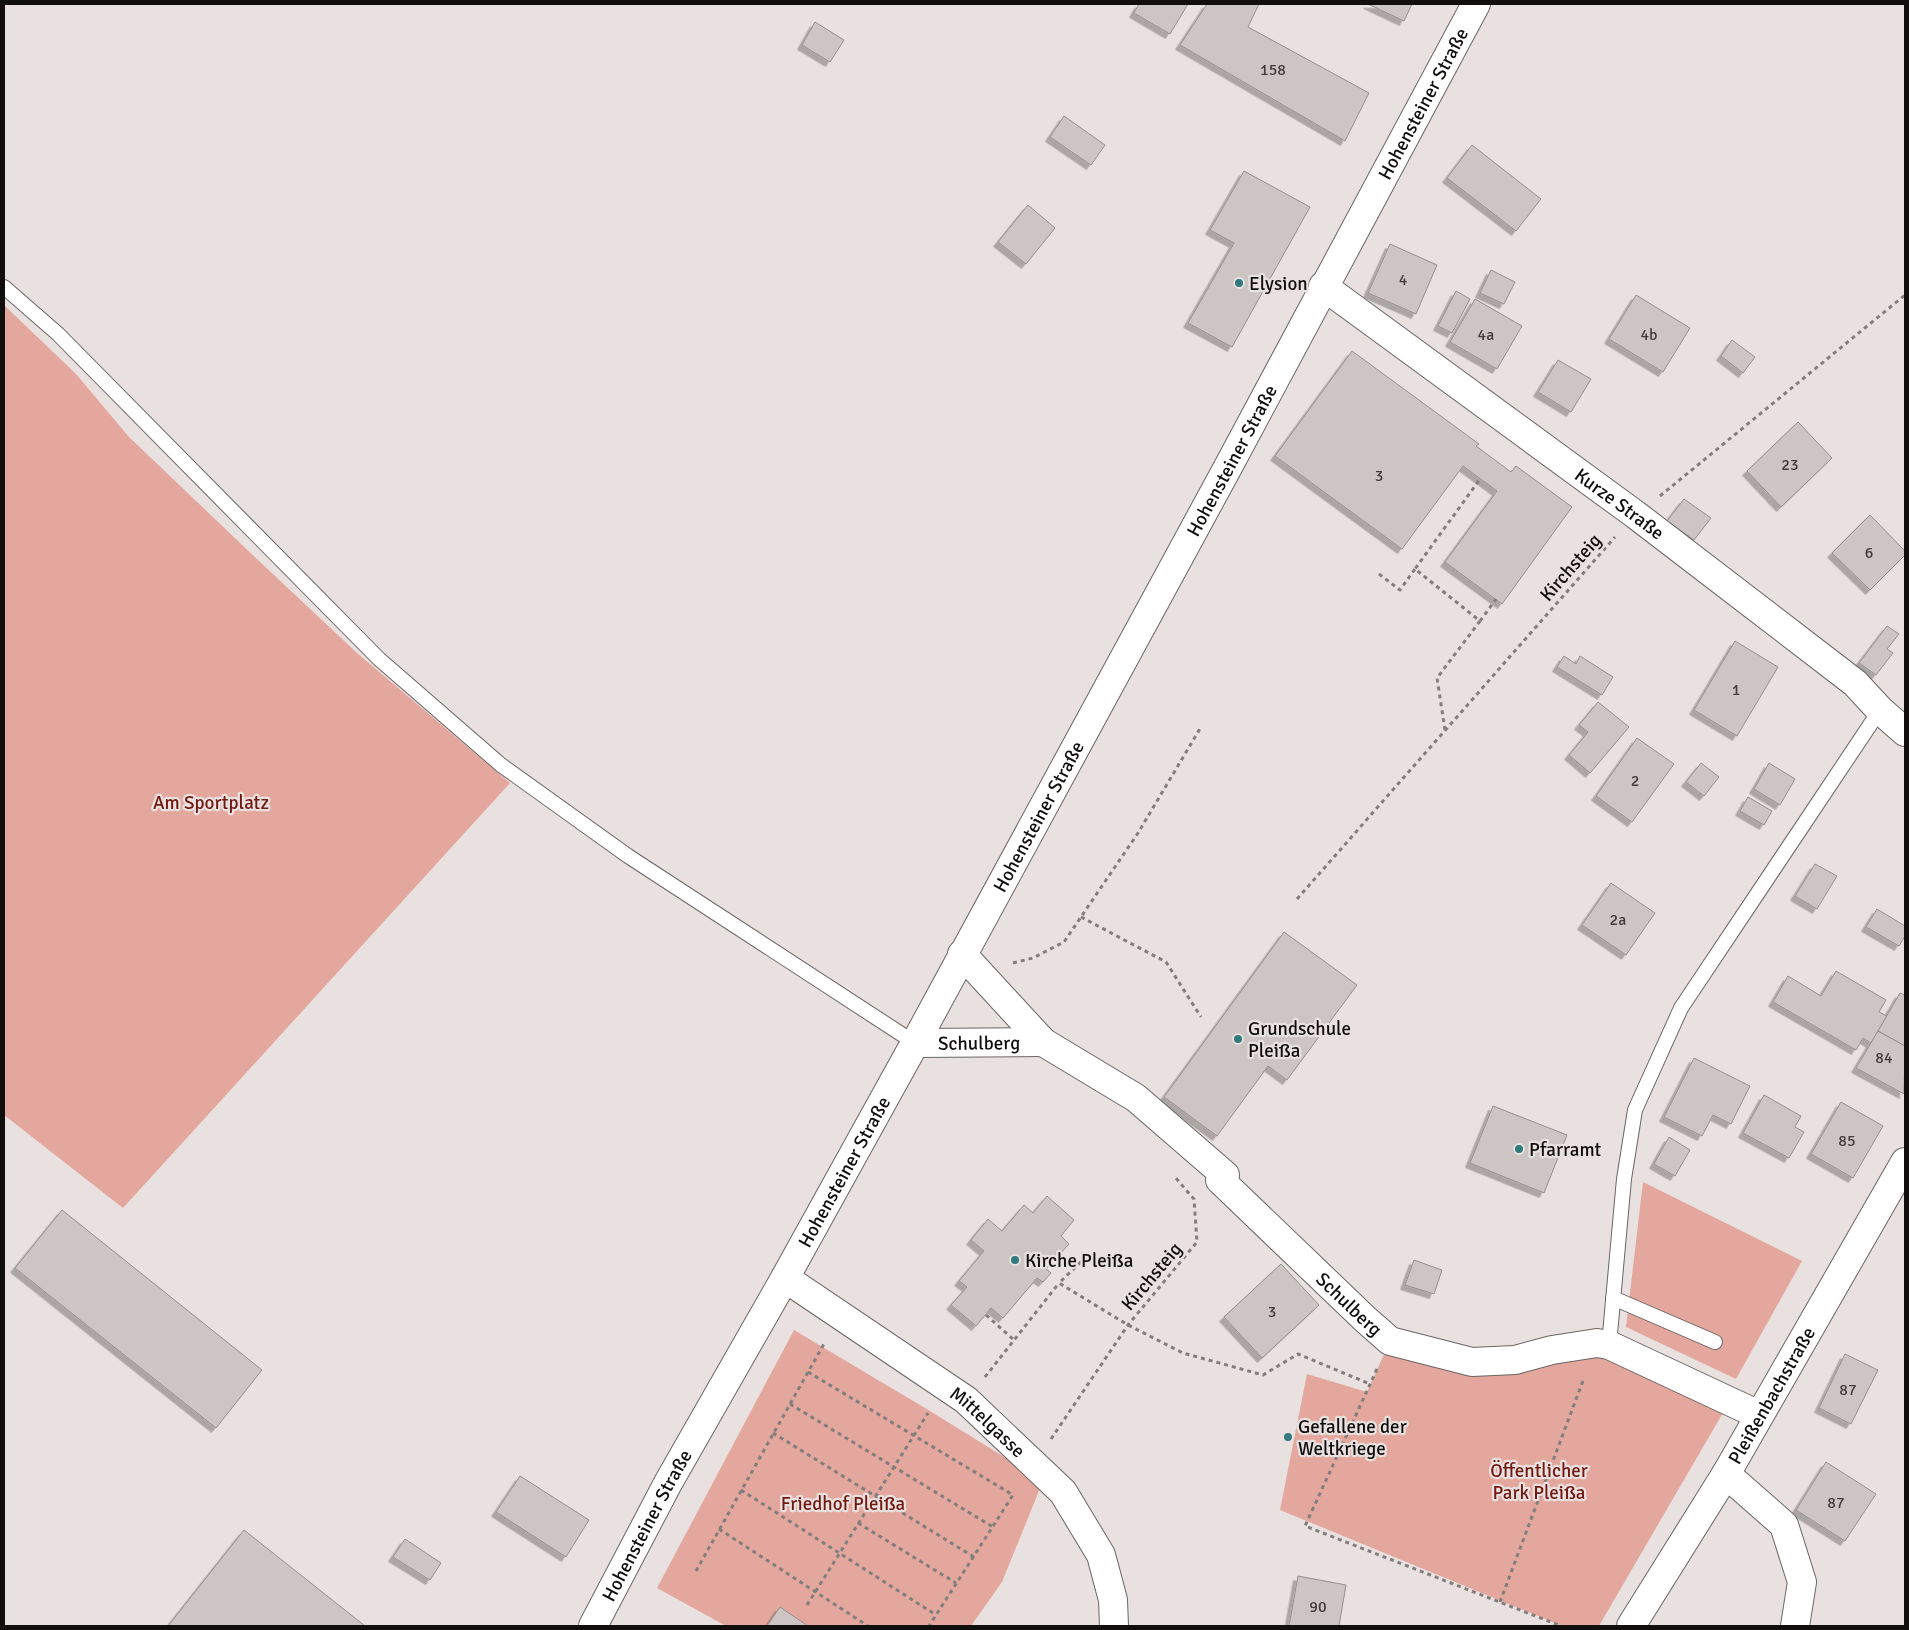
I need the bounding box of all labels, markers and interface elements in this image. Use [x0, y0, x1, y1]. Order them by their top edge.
street label: Hohensteiner Straße [1373, 24, 1474, 184]
house number: 158 [1260, 60, 1286, 80]
house number: 4 [1399, 270, 1408, 290]
place label: Elysion [1249, 272, 1308, 296]
marker: Elysion [1233, 277, 1245, 289]
house number: 4a [1478, 325, 1494, 345]
house number: 4b [1640, 325, 1658, 345]
street label: Hohensteiner Straße [1182, 381, 1283, 541]
house number: 23 [1781, 455, 1799, 475]
street label: Kurze Straße [1570, 463, 1669, 545]
house number: 3 [1375, 466, 1383, 486]
street label: Kirchsteig [1535, 529, 1607, 606]
house number: 6 [1865, 543, 1873, 563]
house number: 1 [1732, 680, 1740, 700]
street label: Hohensteiner Straße [988, 737, 1090, 897]
house number: 2 [1631, 771, 1639, 791]
park label: Am Sportplatz [153, 791, 269, 815]
house number: 2a [1610, 910, 1626, 930]
place label: Grundschule Pleißa [1248, 1017, 1351, 1063]
street label: Schulberg [938, 1031, 1020, 1056]
marker: Grundschule Pleißa [1232, 1033, 1244, 1045]
house number: 84 [1875, 1048, 1893, 1068]
street label: Hohensteiner Straße [793, 1093, 896, 1252]
house number: 85 [1838, 1131, 1856, 1151]
place label: Pfarramt [1529, 1138, 1602, 1162]
marker: Pfarramt [1513, 1143, 1525, 1155]
street label: Kirchsteig [1116, 1238, 1187, 1316]
place label: Kirche Pleißa [1025, 1249, 1133, 1273]
marker: Kirche Pleißa [1009, 1254, 1021, 1266]
street label: Schulberg [1311, 1268, 1387, 1342]
house number: 3 [1268, 1302, 1276, 1322]
street label: Pleißenbachstraße [1723, 1323, 1821, 1469]
house number: 87 [1839, 1380, 1857, 1400]
street label: Mittelgasse [945, 1382, 1030, 1463]
place label: Gefallene der Weltkriege [1298, 1415, 1407, 1461]
marker: Gefallene der Weltkriege [1282, 1431, 1294, 1443]
street label: Hohensteiner Straße [597, 1446, 698, 1606]
park label: Öffentlicher Park Pleißa [1490, 1459, 1588, 1505]
park label: Friedhof Pleißa [781, 1492, 905, 1516]
house number: 87 [1827, 1493, 1845, 1513]
house number: 90 [1309, 1597, 1327, 1617]

